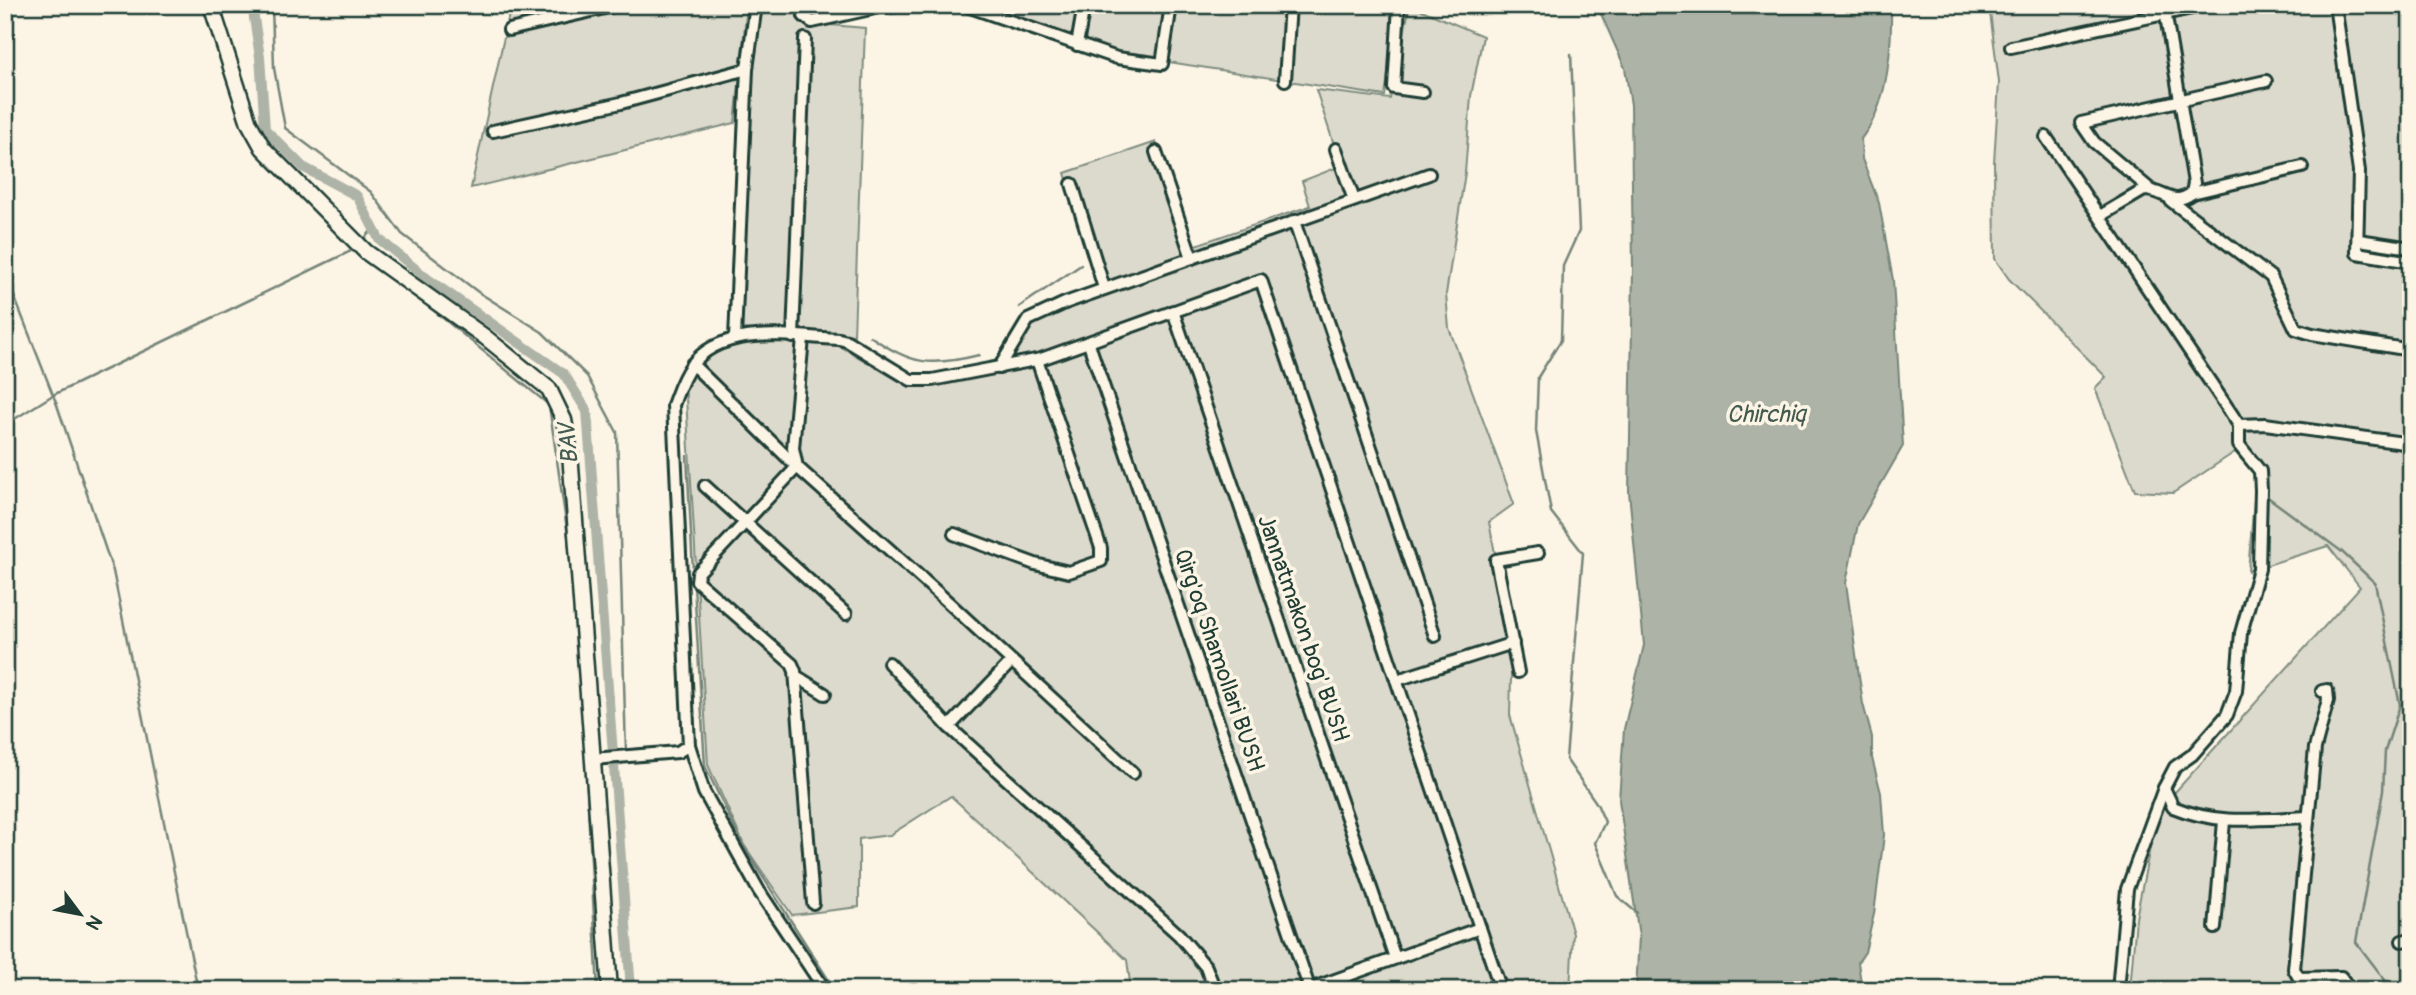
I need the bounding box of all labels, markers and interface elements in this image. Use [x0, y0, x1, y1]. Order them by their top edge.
water label: Chirchiq [1727, 400, 1808, 429]
water label: BAV [552, 419, 585, 465]
street label: Jannatmakon bog' BUSH [1251, 511, 1356, 745]
street label: Qirg'oq Shamollari BUSH [1168, 545, 1271, 775]
north arrow [46, 880, 116, 950]
text: N [80, 911, 107, 934]

